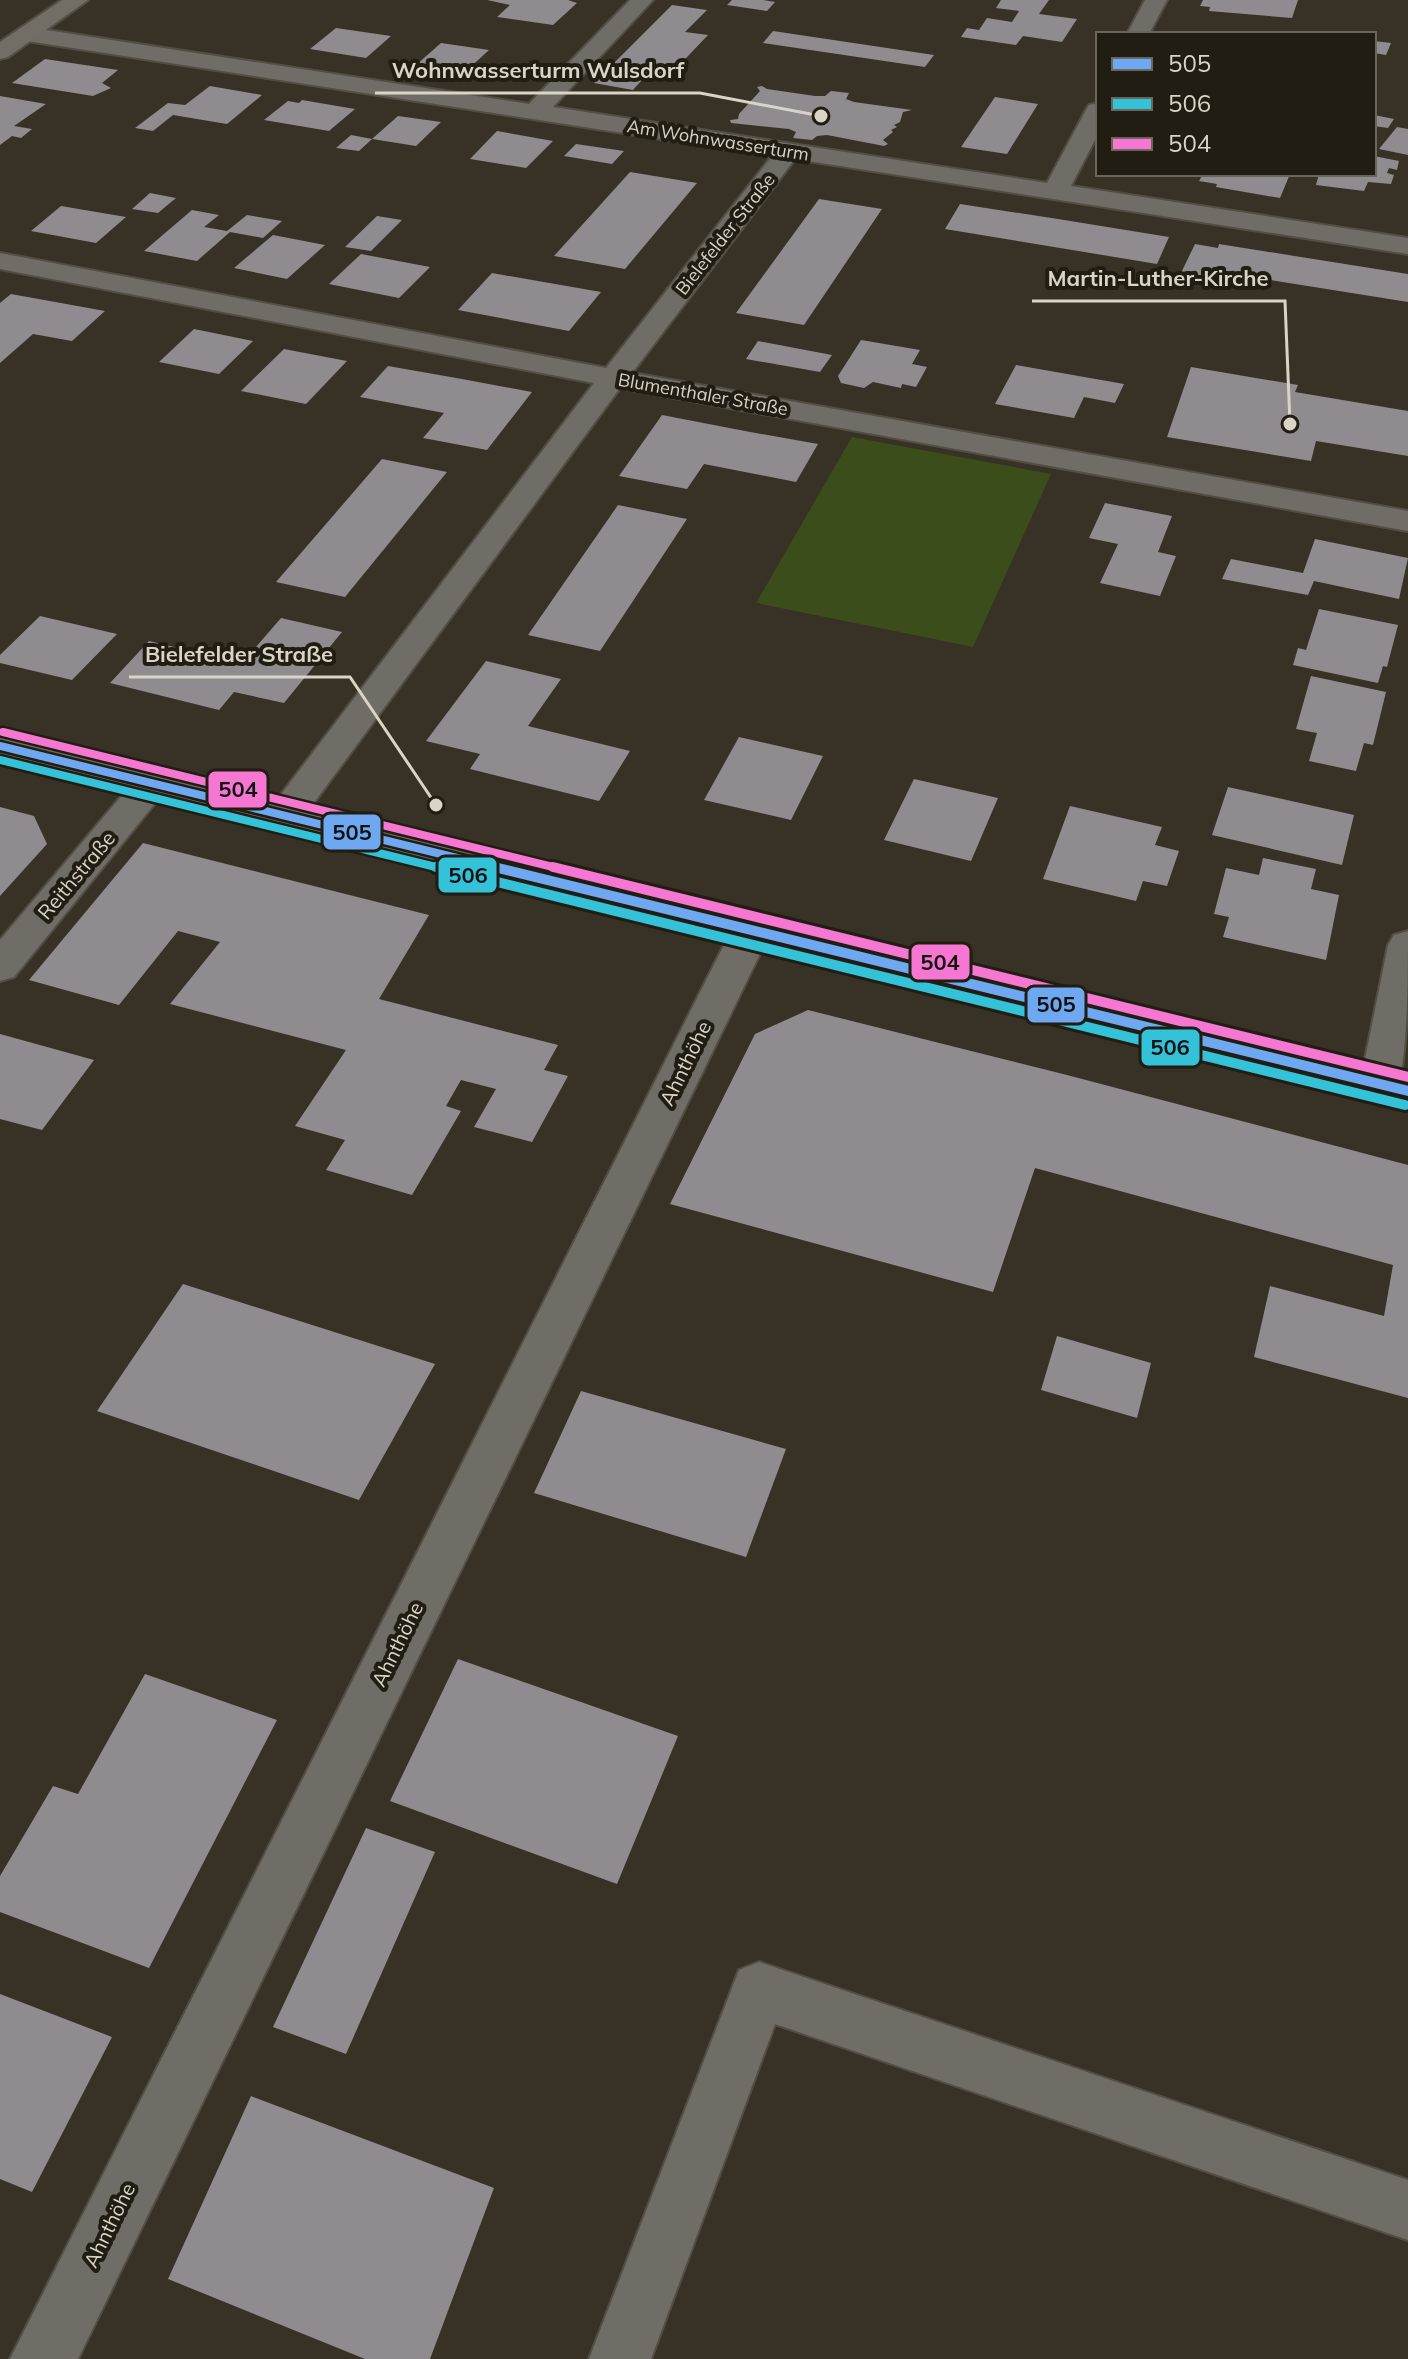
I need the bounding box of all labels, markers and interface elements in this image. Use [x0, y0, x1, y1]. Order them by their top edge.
legend [1096, 32, 1376, 176]
callout: Wohnwasserturm Wulsdorf [375, 47, 700, 93]
text: 505 [1168, 48, 1211, 78]
text: Wohnwasserturm Wulsdorf [392, 56, 685, 84]
text: 506 [1168, 88, 1211, 118]
street label: Am Wohnwasserturm [625, 114, 811, 166]
text: 504 [1168, 128, 1211, 158]
street label: Bielefelder Straße [670, 169, 780, 299]
callout: Martin-Luther-Kirche [1032, 255, 1285, 301]
text: Martin-Luther-Kirche [1047, 264, 1269, 292]
street label: Blumenthaler Straße [616, 368, 790, 420]
callout: Bielefelder Straße [129, 631, 350, 677]
text: Bielefelder Straße [145, 640, 333, 668]
line badge: 504 [207, 770, 268, 809]
text: 504 [218, 775, 258, 803]
line badge: 505 [322, 813, 382, 851]
text: 505 [332, 818, 372, 846]
street label: Reithstraße [32, 826, 120, 924]
line badge: 506 [437, 856, 498, 894]
text: 506 [448, 861, 488, 889]
line badge: 504 [910, 943, 971, 981]
text: 504 [920, 948, 960, 976]
line badge: 505 [1026, 986, 1086, 1024]
text: 505 [1036, 990, 1076, 1018]
street label: Ahnthöhe [654, 1017, 716, 1109]
line badge: 506 [1140, 1028, 1201, 1067]
text: 506 [1150, 1033, 1190, 1061]
street label: Ahnthöhe [366, 1598, 428, 1690]
street label: Ahnthöhe [78, 2179, 140, 2271]

